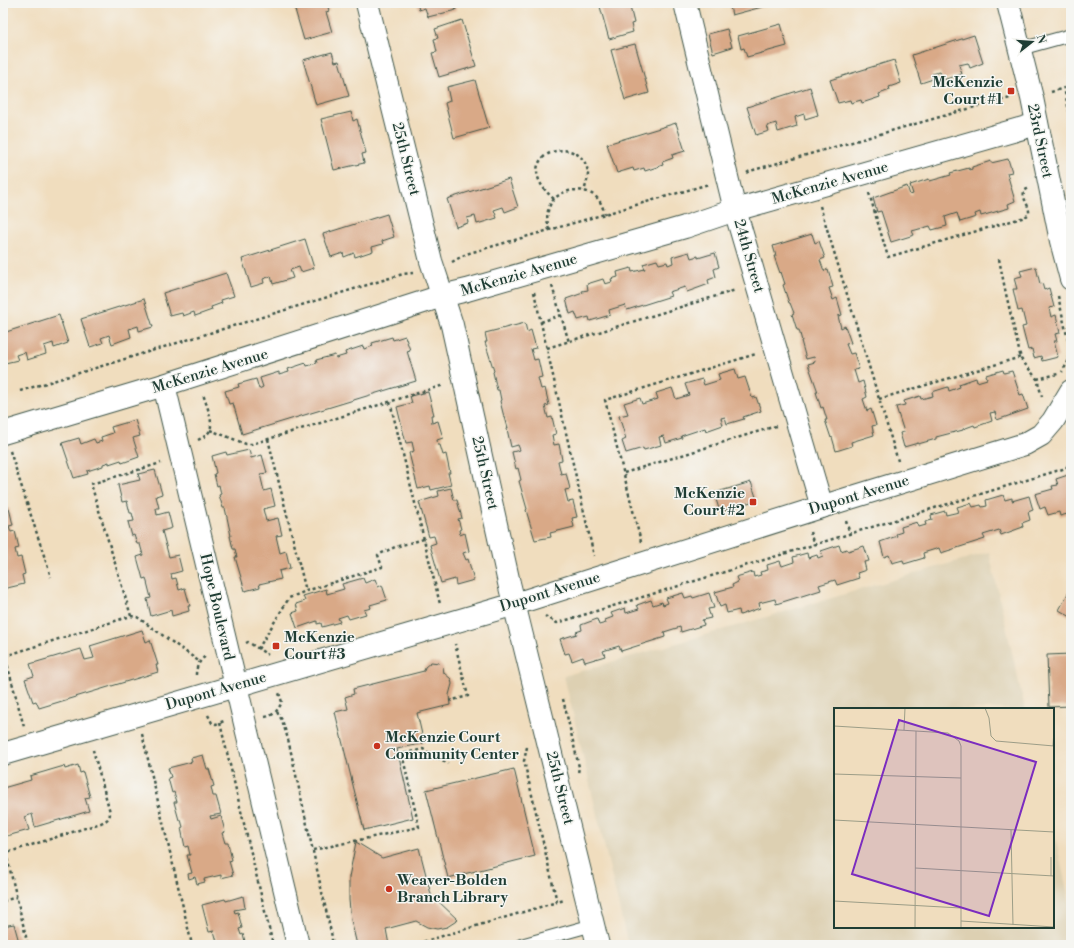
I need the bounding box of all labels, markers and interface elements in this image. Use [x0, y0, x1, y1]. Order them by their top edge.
north arrow [1012, 22, 1052, 62]
text: N [1033, 33, 1049, 46]
place label: McKenzie Court #1 [932, 73, 1004, 109]
marker: McKenzie Court #1 [1006, 86, 1016, 96]
street label: 23rd Street [1023, 102, 1057, 181]
street label: 25th Street [388, 120, 424, 198]
street label: McKenzie Avenue [769, 157, 891, 209]
street label: 24th Street [729, 217, 769, 296]
street label: McKenzie Avenue [458, 249, 580, 301]
street label: McKenzie Avenue [150, 344, 270, 398]
street label: 25th Street [467, 434, 503, 512]
street label: Dupont Avenue [806, 471, 912, 519]
place label: McKenzie Court #2 [674, 484, 745, 520]
marker: McKenzie Court #2 [748, 497, 758, 507]
street label: Hope Boulevard [195, 552, 239, 663]
street label: Dupont Avenue [497, 568, 603, 616]
place label: McKenzie Court #3 [284, 628, 355, 664]
marker: McKenzie Court #3 [271, 641, 281, 651]
street label: Dupont Avenue [163, 668, 269, 714]
inset map [834, 708, 1054, 928]
place label: McKenzie Court Community Center [385, 728, 520, 764]
marker: McKenzie Court Community Center [372, 741, 382, 751]
street label: 25th Street [542, 749, 578, 827]
place label: Weaver-Bolden Branch Library [396, 871, 509, 907]
marker: Weaver-Bolden Branch Library [384, 884, 394, 894]

